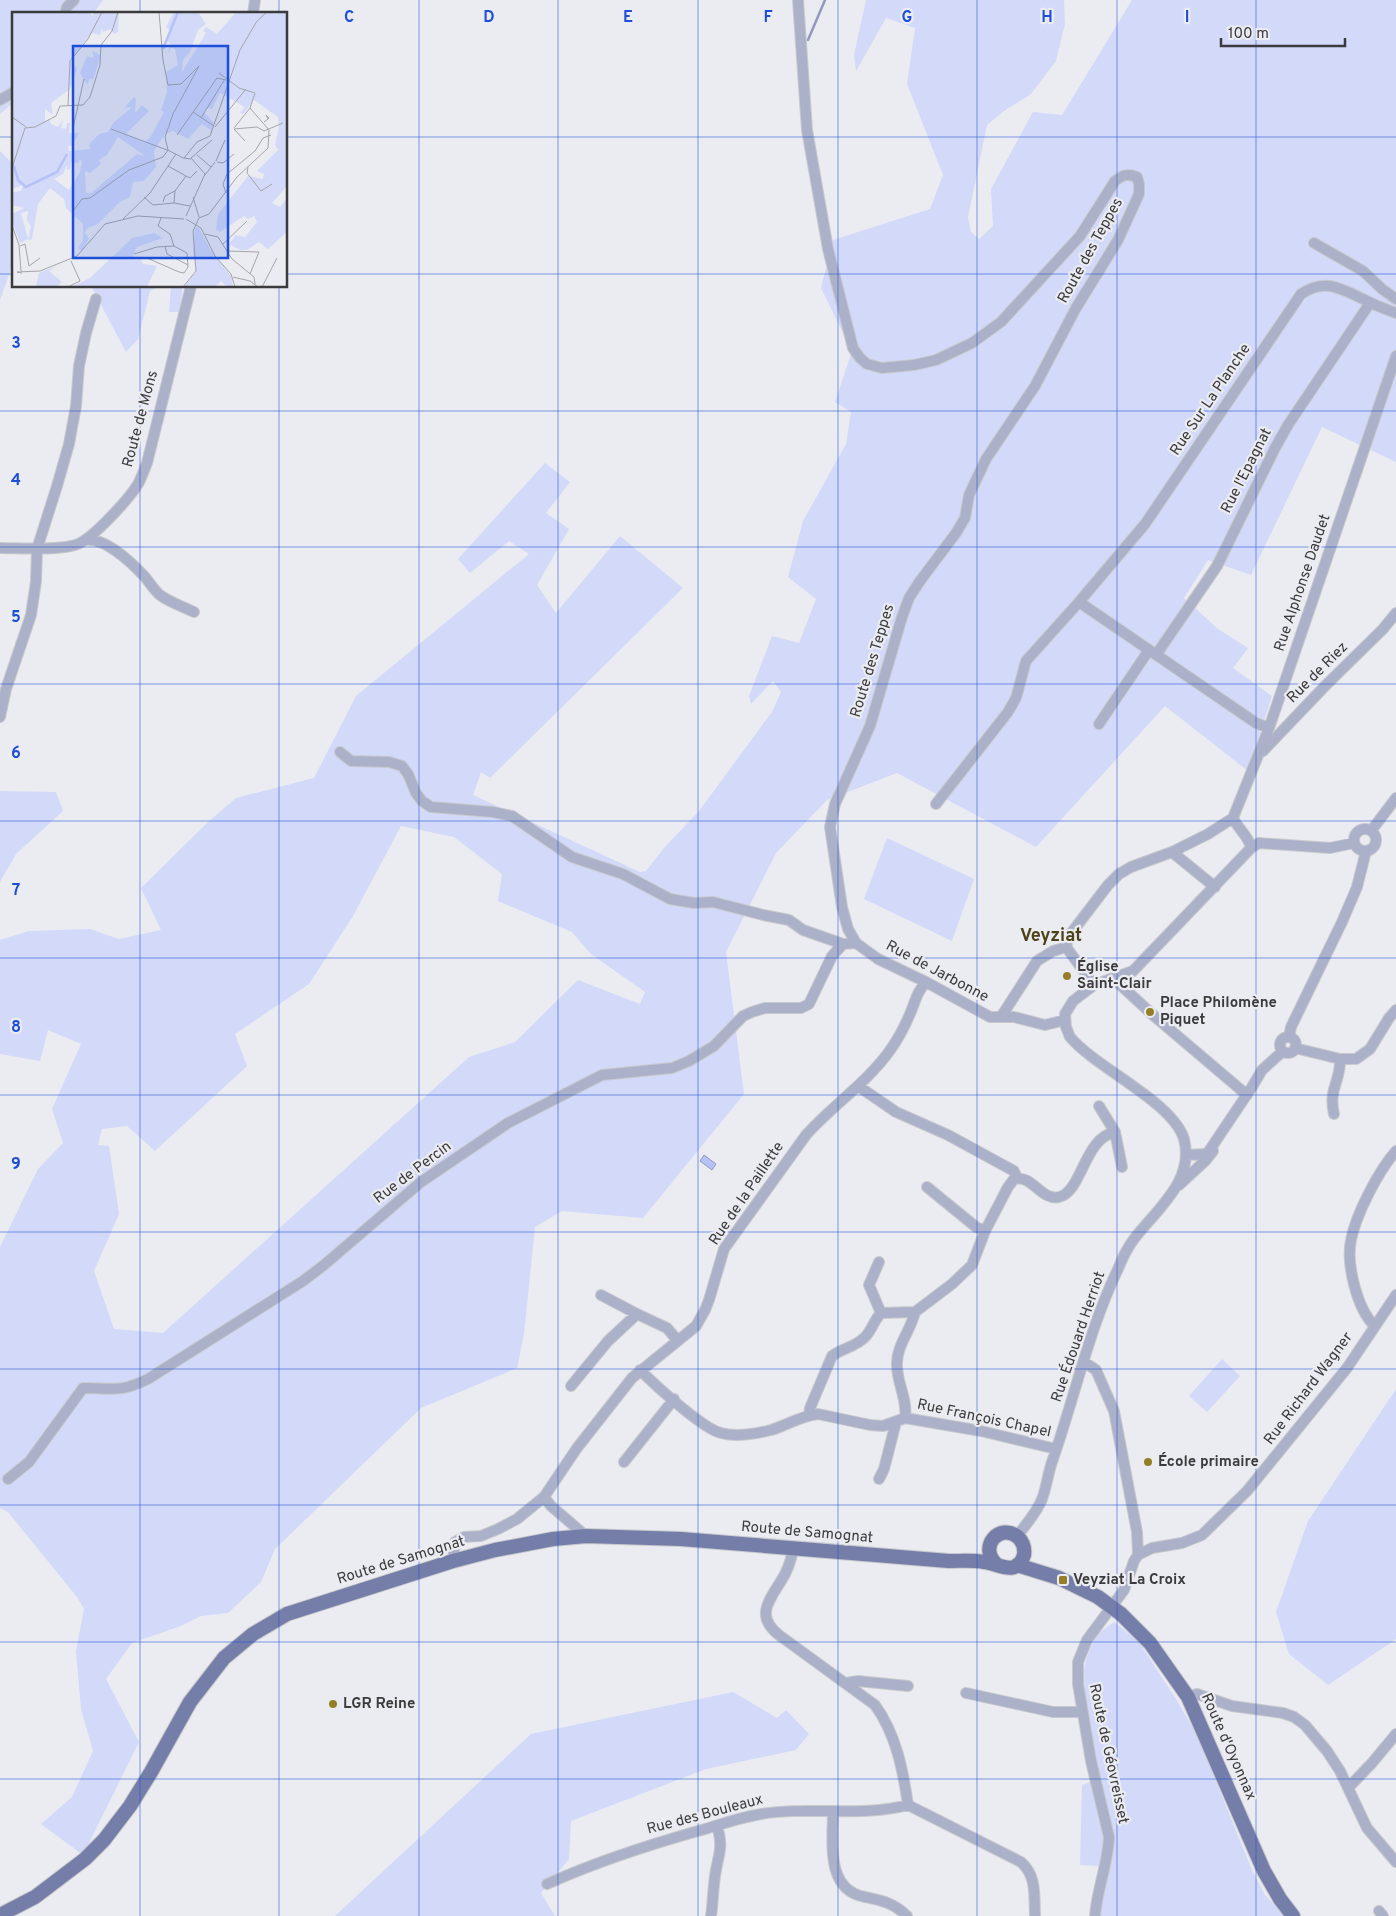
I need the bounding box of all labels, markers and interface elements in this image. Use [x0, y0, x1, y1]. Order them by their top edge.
text: C [344, 8, 354, 28]
text: D [483, 8, 495, 28]
text: E [623, 8, 633, 28]
text: F [763, 8, 773, 28]
text: G [902, 8, 912, 28]
text: H [1041, 8, 1053, 28]
text: I [1185, 8, 1189, 28]
inset map [12, 12, 288, 288]
scale bar [1221, 15, 1345, 47]
text: 100 m [1228, 25, 1269, 44]
street label: Route des Teppes [1054, 195, 1128, 307]
text: 3 [11, 334, 21, 354]
street label: Rue Sur La Planche [1167, 340, 1255, 460]
street label: Route de Mons [119, 369, 163, 469]
street label: Rue l'Epagnat [1217, 425, 1277, 517]
text: 4 [11, 471, 21, 491]
street label: Rue Alphonse Daudet [1271, 512, 1335, 654]
street label: Route des Teppes [847, 602, 899, 720]
text: 5 [11, 608, 21, 628]
street label: Rue de Riez [1283, 638, 1353, 708]
text: 6 [11, 744, 21, 764]
text: 7 [12, 881, 20, 901]
district label: Veyziat [1020, 925, 1082, 948]
street label: Rue de Jarbonne [882, 937, 992, 1007]
place label: Église Saint-Clair [1077, 957, 1152, 994]
marker: Église Saint-Clair [1061, 970, 1073, 982]
place label: Place Philomène Piquet [1160, 994, 1277, 1030]
marker: Place Philomène Piquet [1144, 1006, 1156, 1018]
text: 8 [11, 1018, 21, 1038]
street label: Rue de Percin [370, 1138, 456, 1208]
street label: Rue de la Paillette [705, 1139, 789, 1249]
text: 9 [11, 1155, 21, 1175]
street label: Rue Édouard Herriot [1047, 1269, 1110, 1405]
street label: Rue Richard Wagner [1260, 1329, 1358, 1449]
street label: Rue François Chapel [915, 1395, 1053, 1443]
place label: École primaire [1158, 1452, 1259, 1472]
marker: École primaire [1142, 1456, 1154, 1468]
street label: Route de Samognat [740, 1518, 874, 1548]
street label: Route de Samognat [335, 1533, 467, 1589]
place label: Veyziat La Croix [1073, 1571, 1186, 1590]
marker: Veyziat La Croix [1057, 1574, 1069, 1586]
street label: Route de Géovreisset [1084, 1682, 1132, 1826]
street label: Route d'Oyonnax [1196, 1691, 1260, 1804]
place label: LGR Reine [343, 1695, 415, 1714]
marker: LGR Reine [327, 1698, 339, 1710]
street label: Rue des Bouleaux [645, 1790, 765, 1840]

